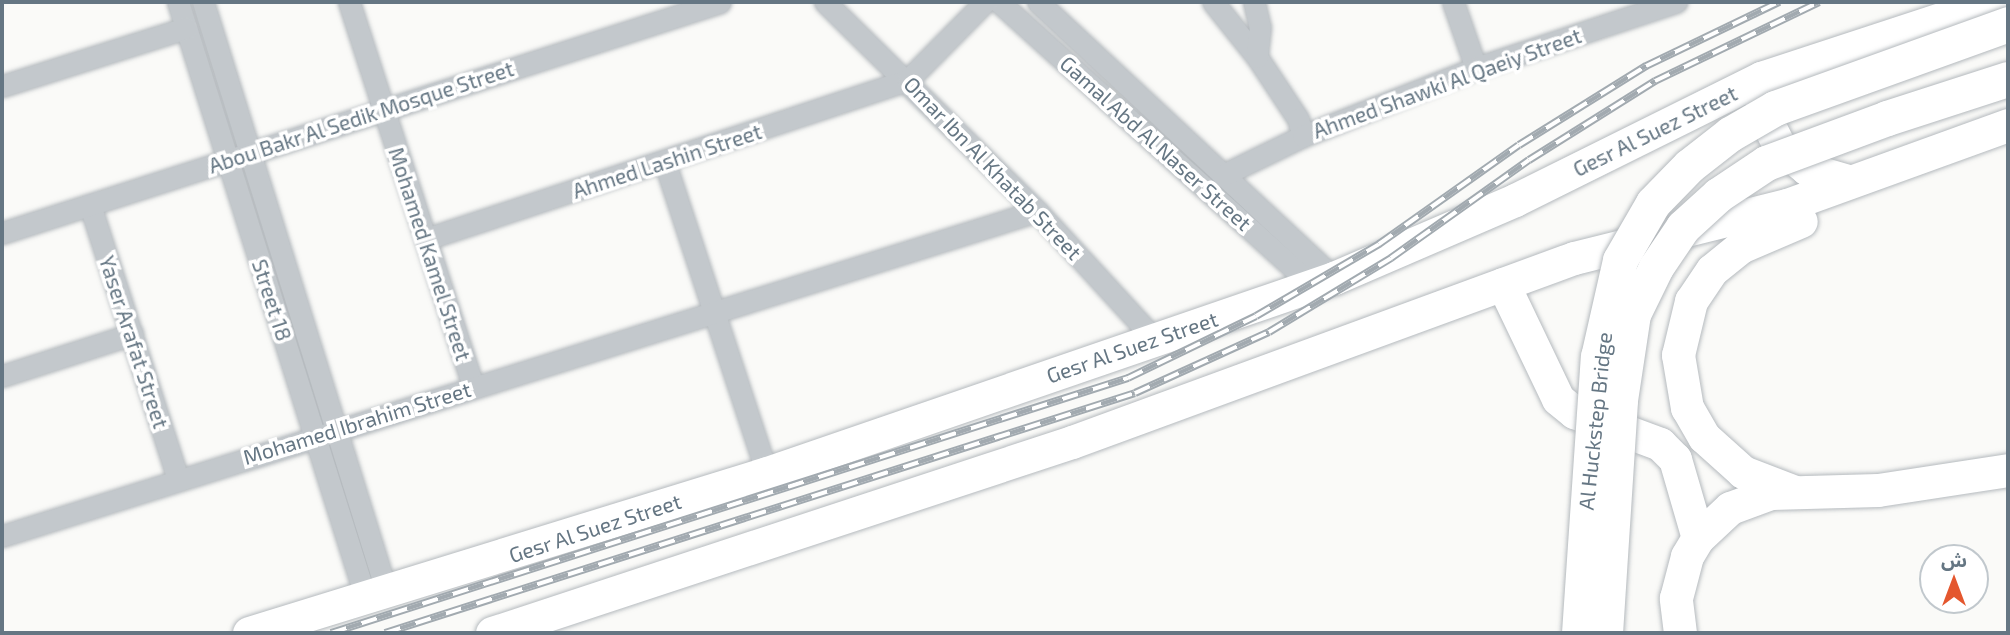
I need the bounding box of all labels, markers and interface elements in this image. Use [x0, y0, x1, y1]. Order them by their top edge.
street label: Ahmed Shawki Al Qaeiy Street [1309, 22, 1585, 144]
street label: Gamal Abd Al Naser Street [1054, 50, 1258, 236]
street label: Abou Bakr Al Sedik Mosque Street [205, 55, 517, 179]
street label: Omar Ibn Al Khatab Street [898, 71, 1088, 265]
street label: Gesr Al Suez Street [1568, 80, 1742, 182]
street label: Ahmed Lashin Street [569, 119, 765, 203]
street label: Mohamed Kamel Street [384, 144, 476, 364]
street label: Yaser Arafat Street [94, 252, 174, 432]
street label: Street 18 [247, 256, 297, 344]
street label: Gesr Al Suez Street [1042, 306, 1222, 388]
street label: Al Huckstep Bridge [1573, 331, 1617, 511]
street label: Mohamed Ibrahim Street [240, 376, 474, 470]
street label: Gesr Al Suez Street [505, 488, 685, 568]
north arrow [1919, 544, 1989, 614]
text: ش [1941, 548, 1967, 571]

